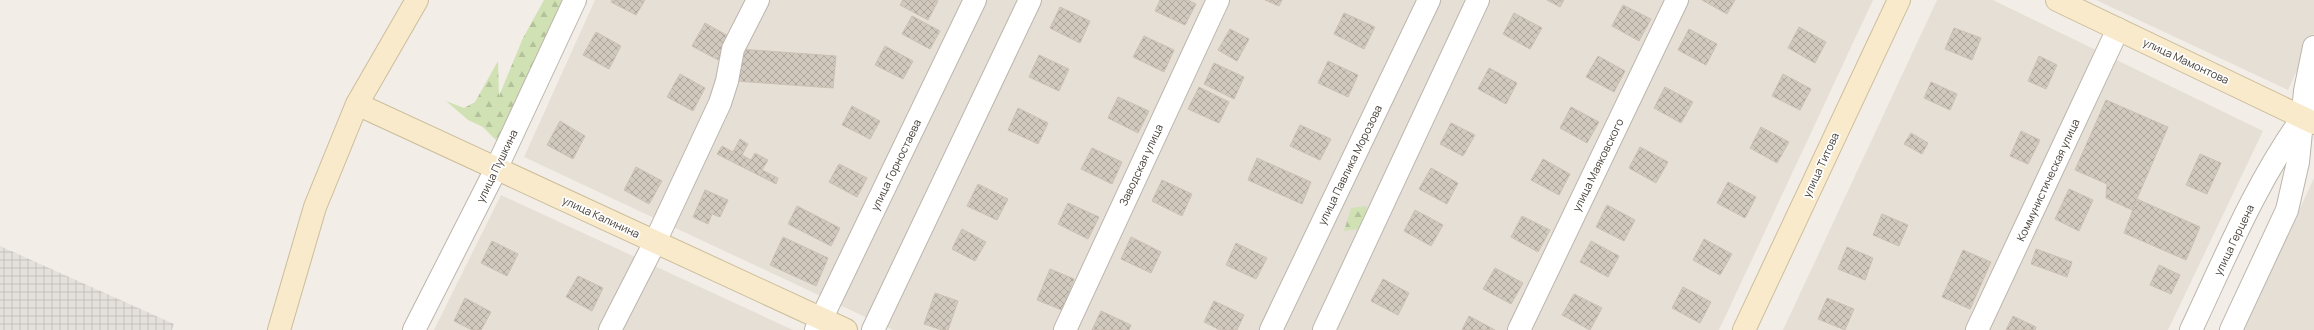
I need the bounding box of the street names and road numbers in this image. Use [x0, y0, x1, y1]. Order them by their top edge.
street label: улица Мамонтова [2141, 34, 2232, 87]
street label: улица Павлика Морозова [1314, 102, 1385, 227]
street label: улица Маяковского [1568, 115, 1627, 214]
street label: Коммунистическая улица [2013, 116, 2083, 243]
street label: улица Горностаева [867, 117, 924, 213]
street label: Заводская улица [1115, 121, 1166, 208]
street label: улица Пушкина [472, 127, 521, 205]
street label: улица Титова [1799, 130, 1842, 200]
street label: улица Калинина [560, 192, 642, 241]
street label: улица Герцена [2210, 202, 2257, 278]

